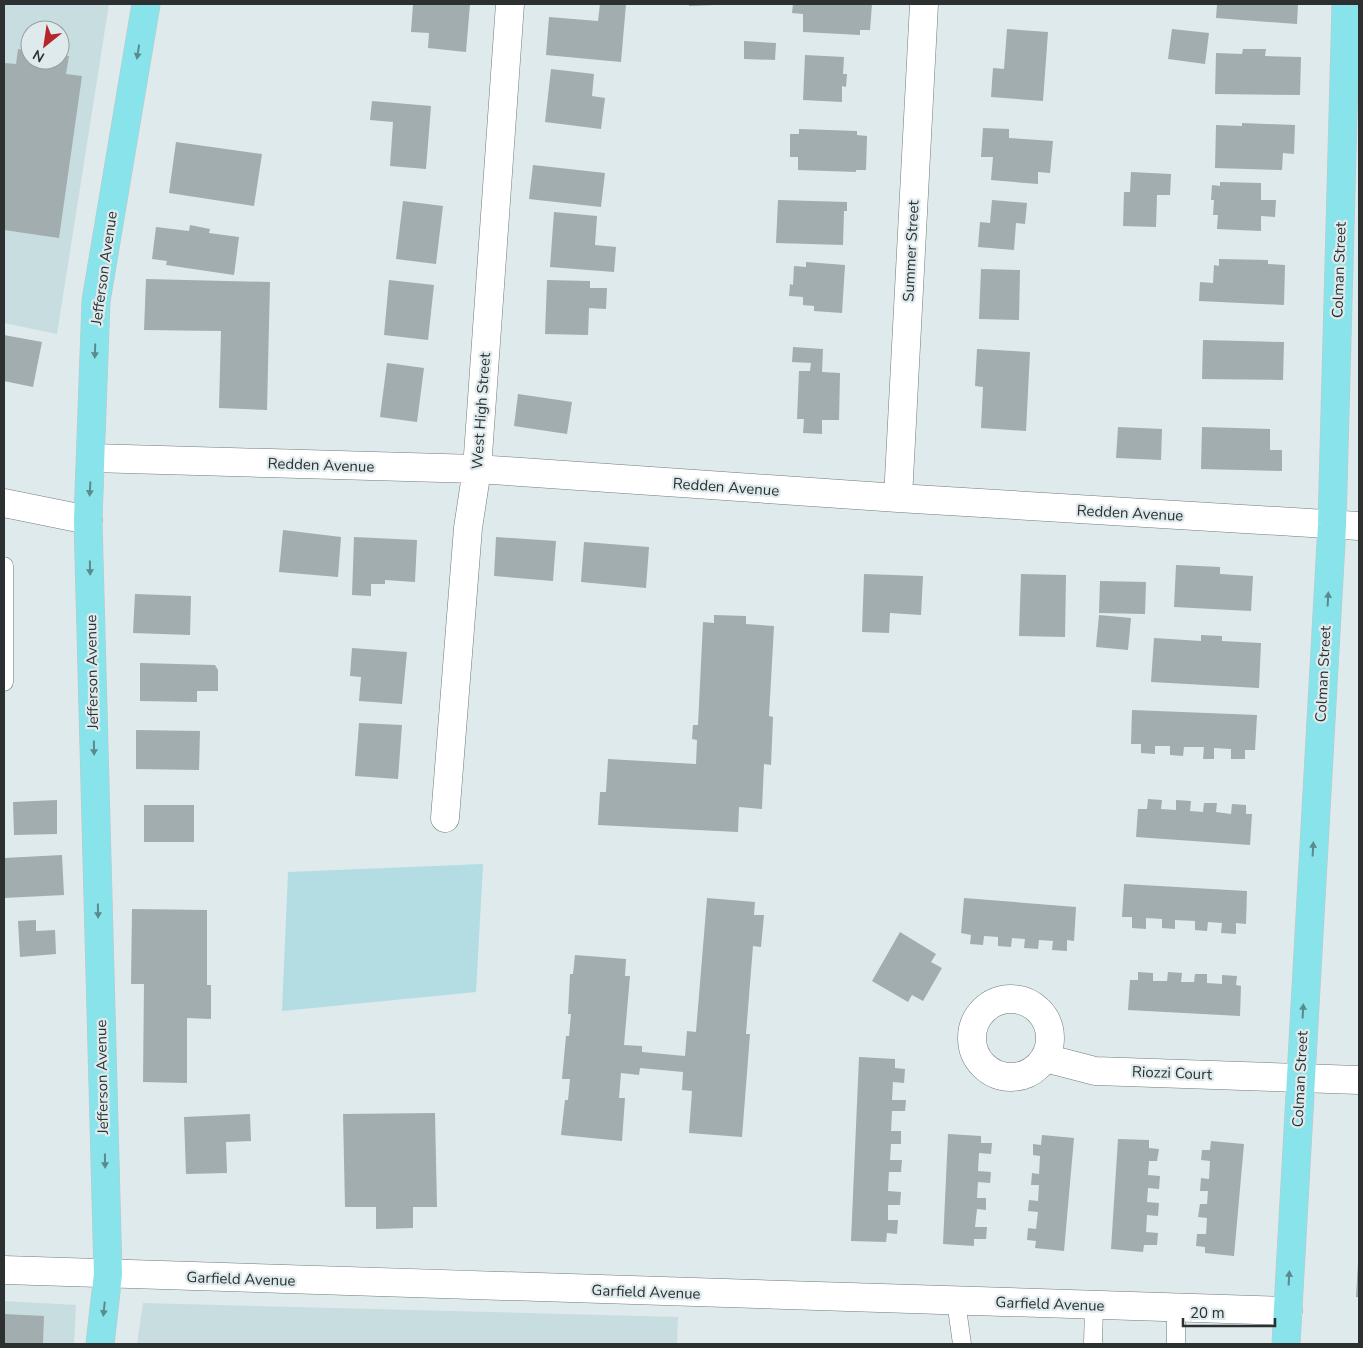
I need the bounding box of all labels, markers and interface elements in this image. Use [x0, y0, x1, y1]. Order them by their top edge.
north arrow [20, 20, 70, 70]
one-way arrow [133, 44, 141, 60]
text: N [29, 45, 48, 67]
street label: Summer Street [898, 199, 924, 302]
street label: Jefferson Avenue [86, 210, 122, 327]
street label: Colman Street [1327, 221, 1351, 319]
one-way arrow [91, 343, 99, 359]
street label: West High Street [467, 351, 495, 470]
street label: Redden Avenue [267, 453, 375, 477]
street label: Redden Avenue [672, 473, 780, 501]
one-way arrow [86, 481, 94, 497]
street label: Redden Avenue [1076, 500, 1184, 526]
one-way arrow [86, 561, 94, 577]
one-way arrow [1324, 591, 1332, 607]
street label: Jefferson Avenue [81, 615, 103, 730]
street label: Colman Street [1310, 625, 1336, 723]
one-way arrow [90, 741, 98, 757]
one-way arrow [1310, 840, 1318, 856]
one-way arrow [94, 903, 102, 919]
one-way arrow [1300, 1003, 1308, 1019]
street label: Jefferson Avenue [91, 1020, 113, 1135]
street label: Colman Street [1287, 1030, 1313, 1128]
street label: Riozzi Court [1132, 1062, 1213, 1084]
one-way arrow [101, 1153, 109, 1169]
street label: Garfield Avenue [186, 1267, 296, 1291]
one-way arrow [1286, 1270, 1294, 1286]
street label: Garfield Avenue [591, 1280, 701, 1304]
street label: Garfield Avenue [995, 1292, 1105, 1316]
scale bar [1183, 1296, 1276, 1328]
one-way arrow [100, 1301, 108, 1317]
text: 20 m [1190, 1303, 1225, 1323]

